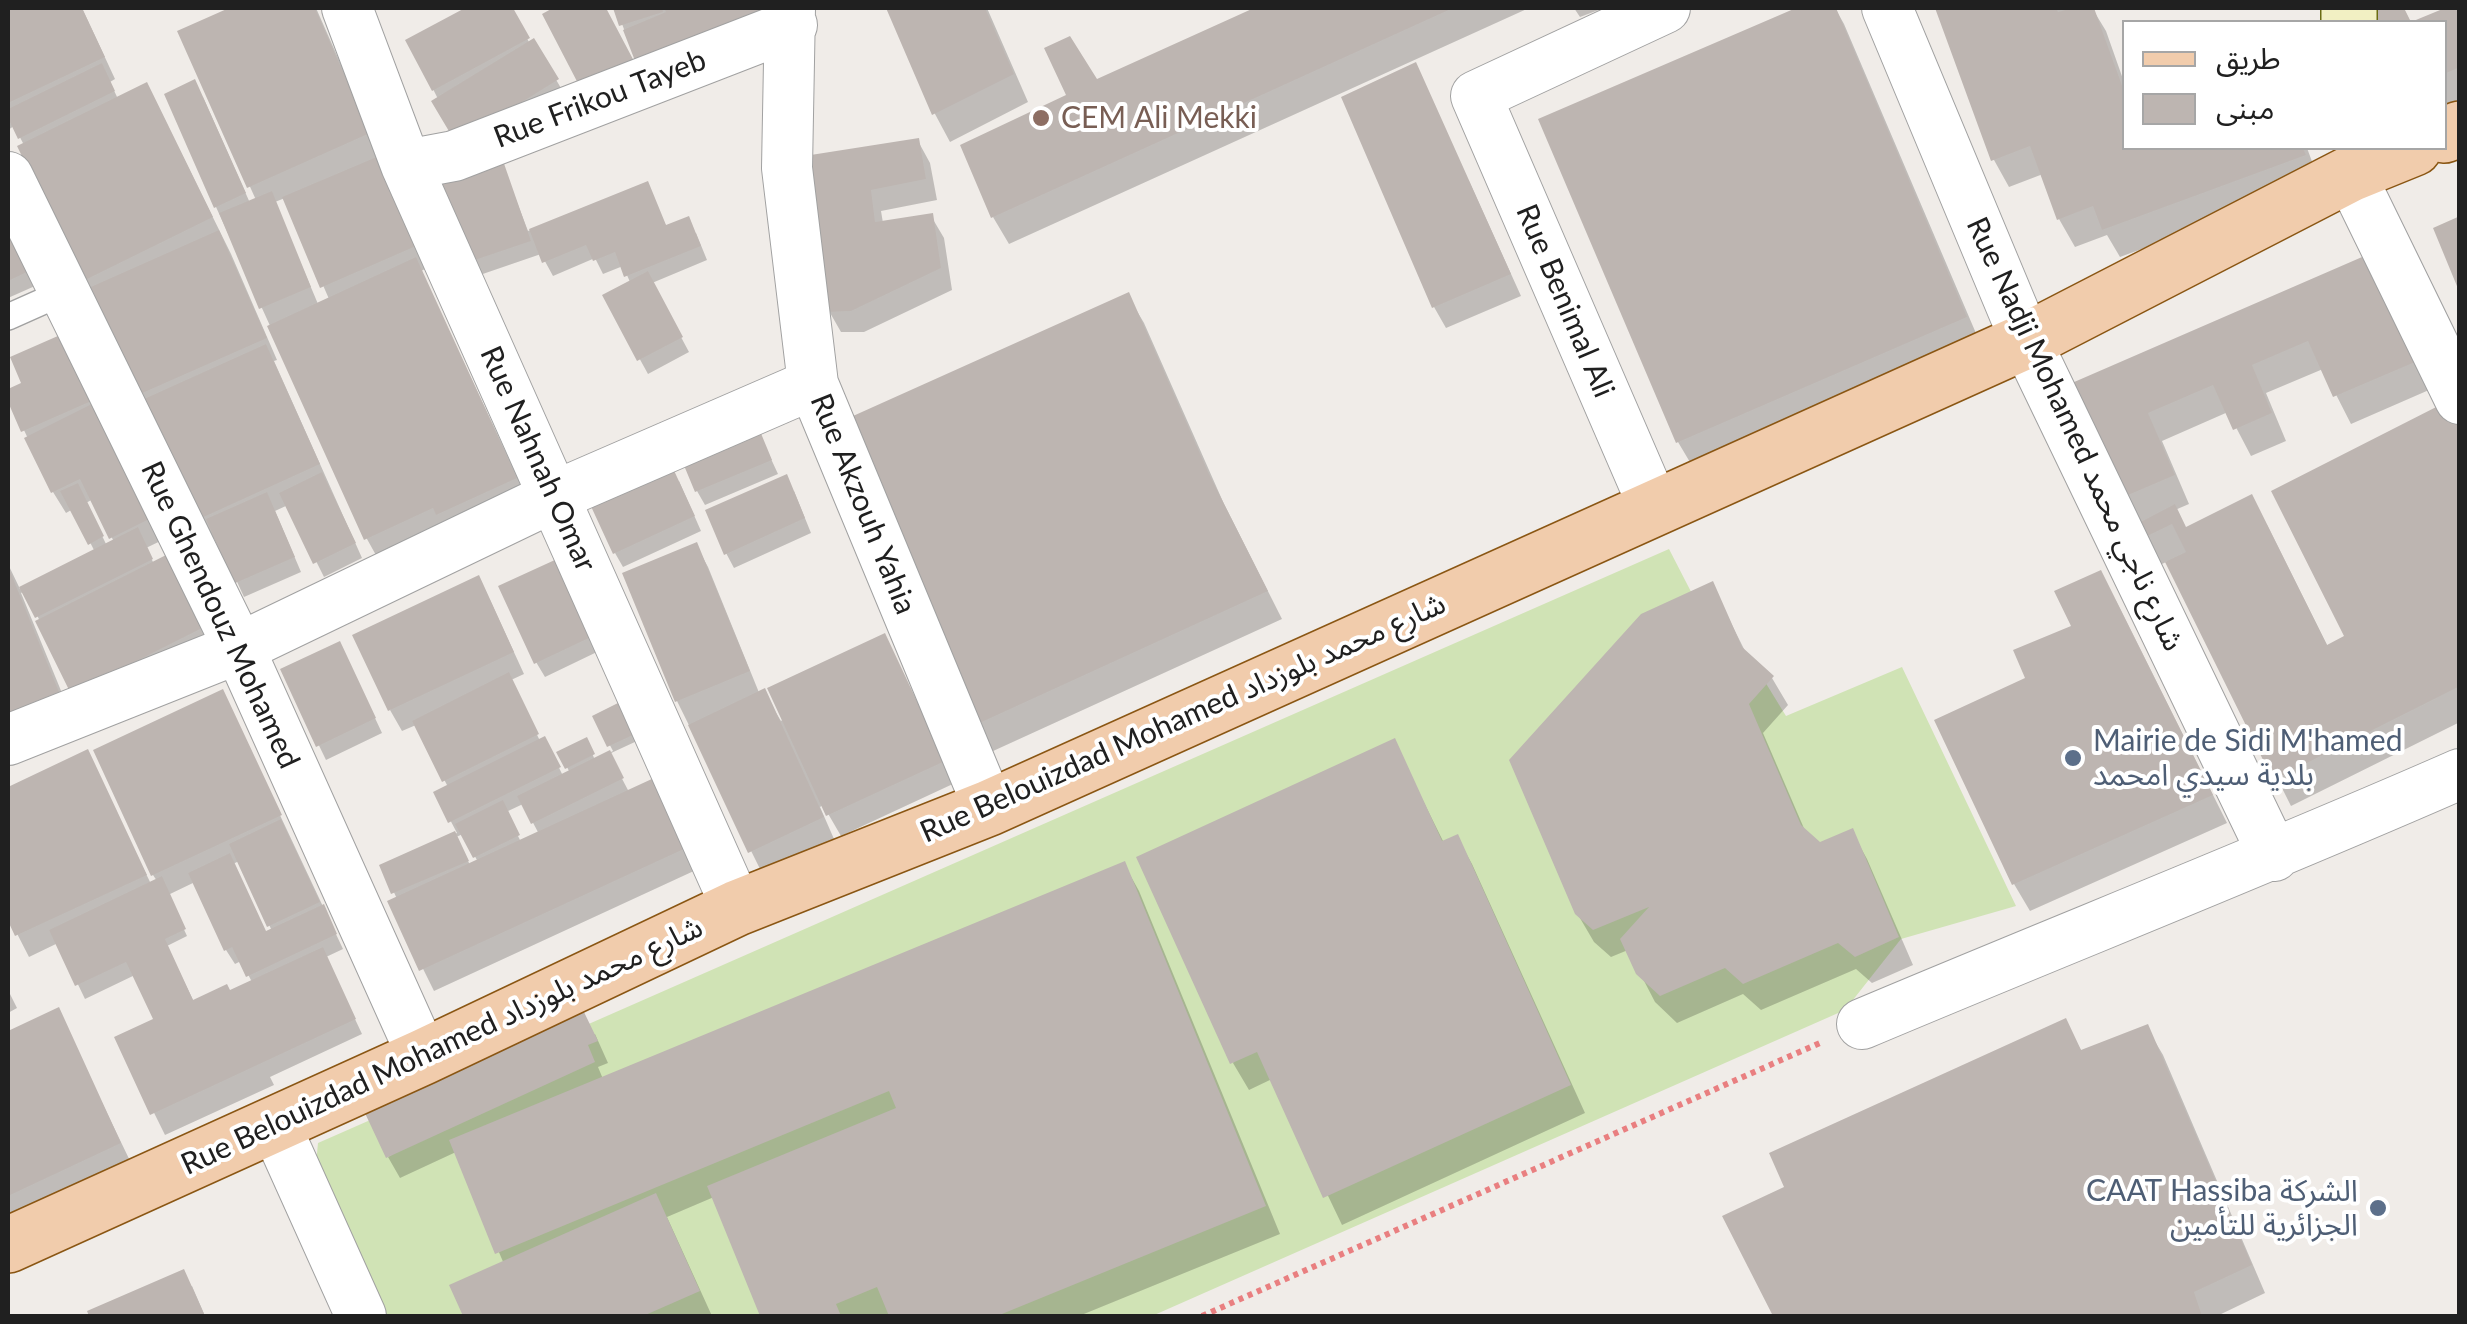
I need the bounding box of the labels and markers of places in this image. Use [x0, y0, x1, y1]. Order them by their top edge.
place label: CEM Ali Mekki [1061, 100, 1257, 136]
marker: CEM Ali Mekki [1030, 107, 1052, 129]
place label: Mairie de Sidi M'hamed بلدية سيدي امحمد [2093, 723, 2402, 794]
marker: Mairie de Sidi M'hamed بلدية سيدي امحمد [2062, 747, 2084, 769]
place label: CAAT Hassiba الشركة الجزائرية للتأمين [2086, 1173, 2358, 1244]
marker: CAAT Hassiba الشركة الجزائرية للتأمين [2367, 1197, 2389, 1219]

